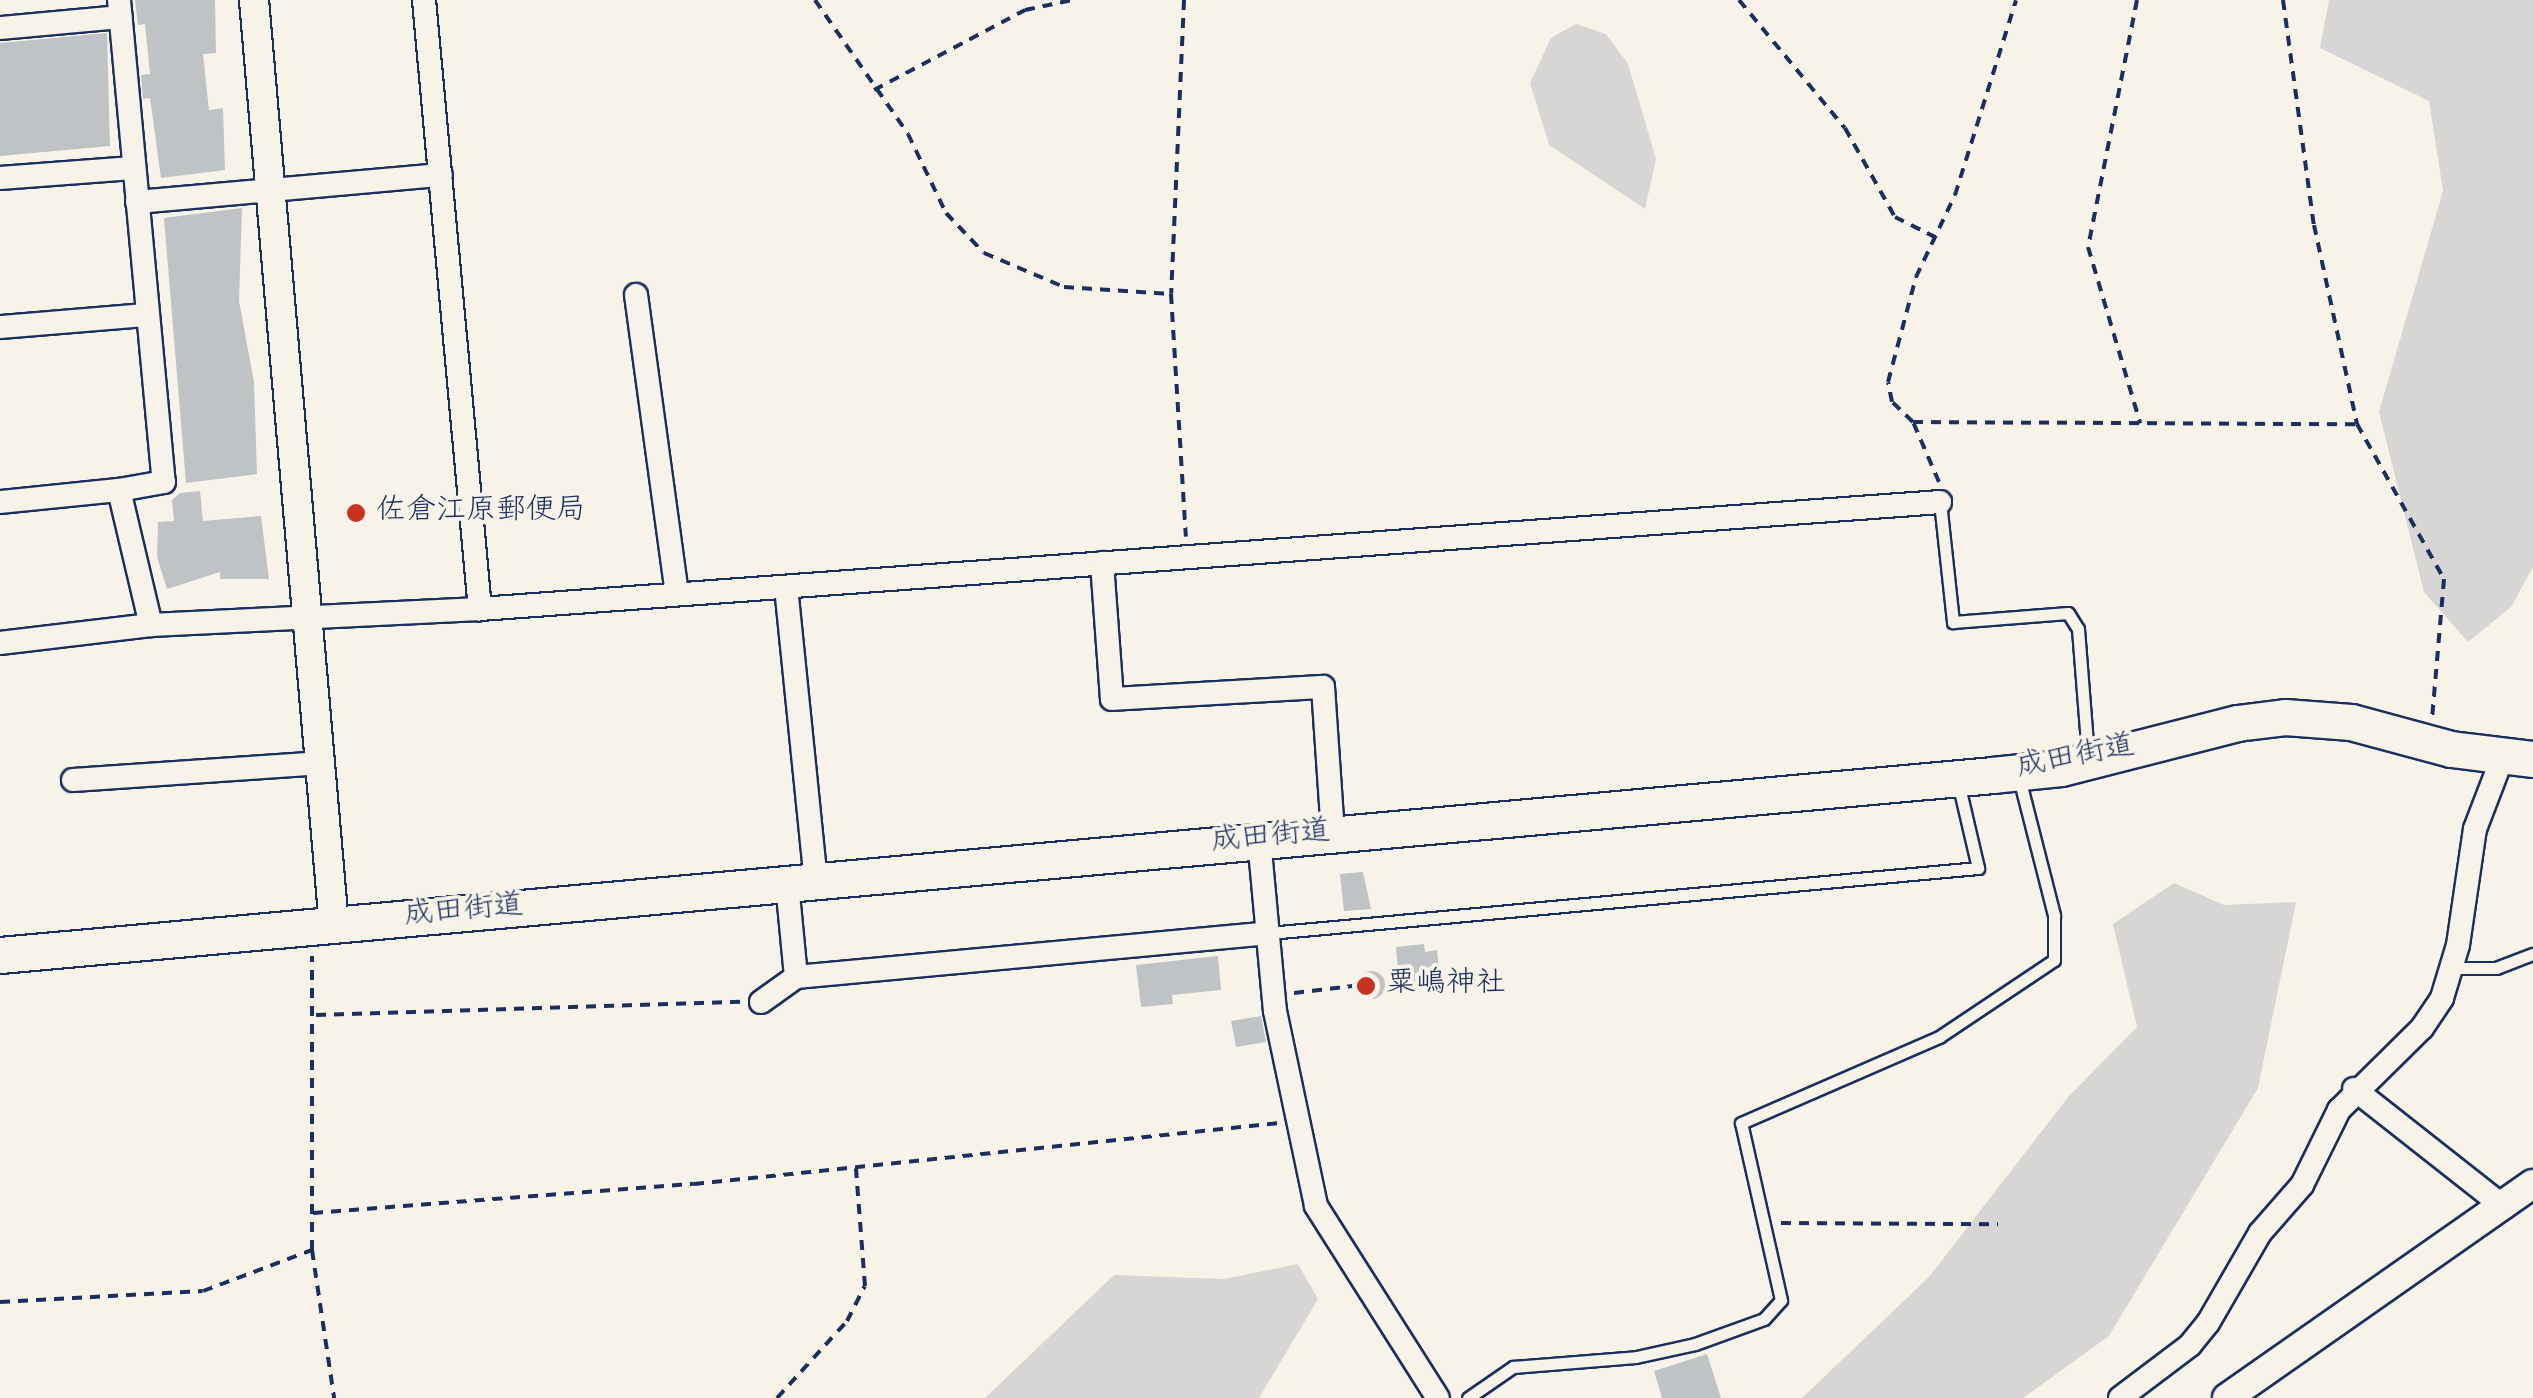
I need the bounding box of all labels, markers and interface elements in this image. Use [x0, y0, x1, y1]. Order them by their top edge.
place label: 佐倉江原郵便局 [376, 495, 586, 531]
marker: 佐倉江原郵便局 [345, 502, 367, 524]
street label: 成田街道 [2014, 730, 2138, 788]
street label: 成田街道 [1210, 816, 1332, 862]
street label: 成田街道 [403, 890, 525, 936]
place label: 粟嶋神社 [1386, 968, 1506, 1004]
marker: 粟嶋神社 [1355, 975, 1377, 997]

